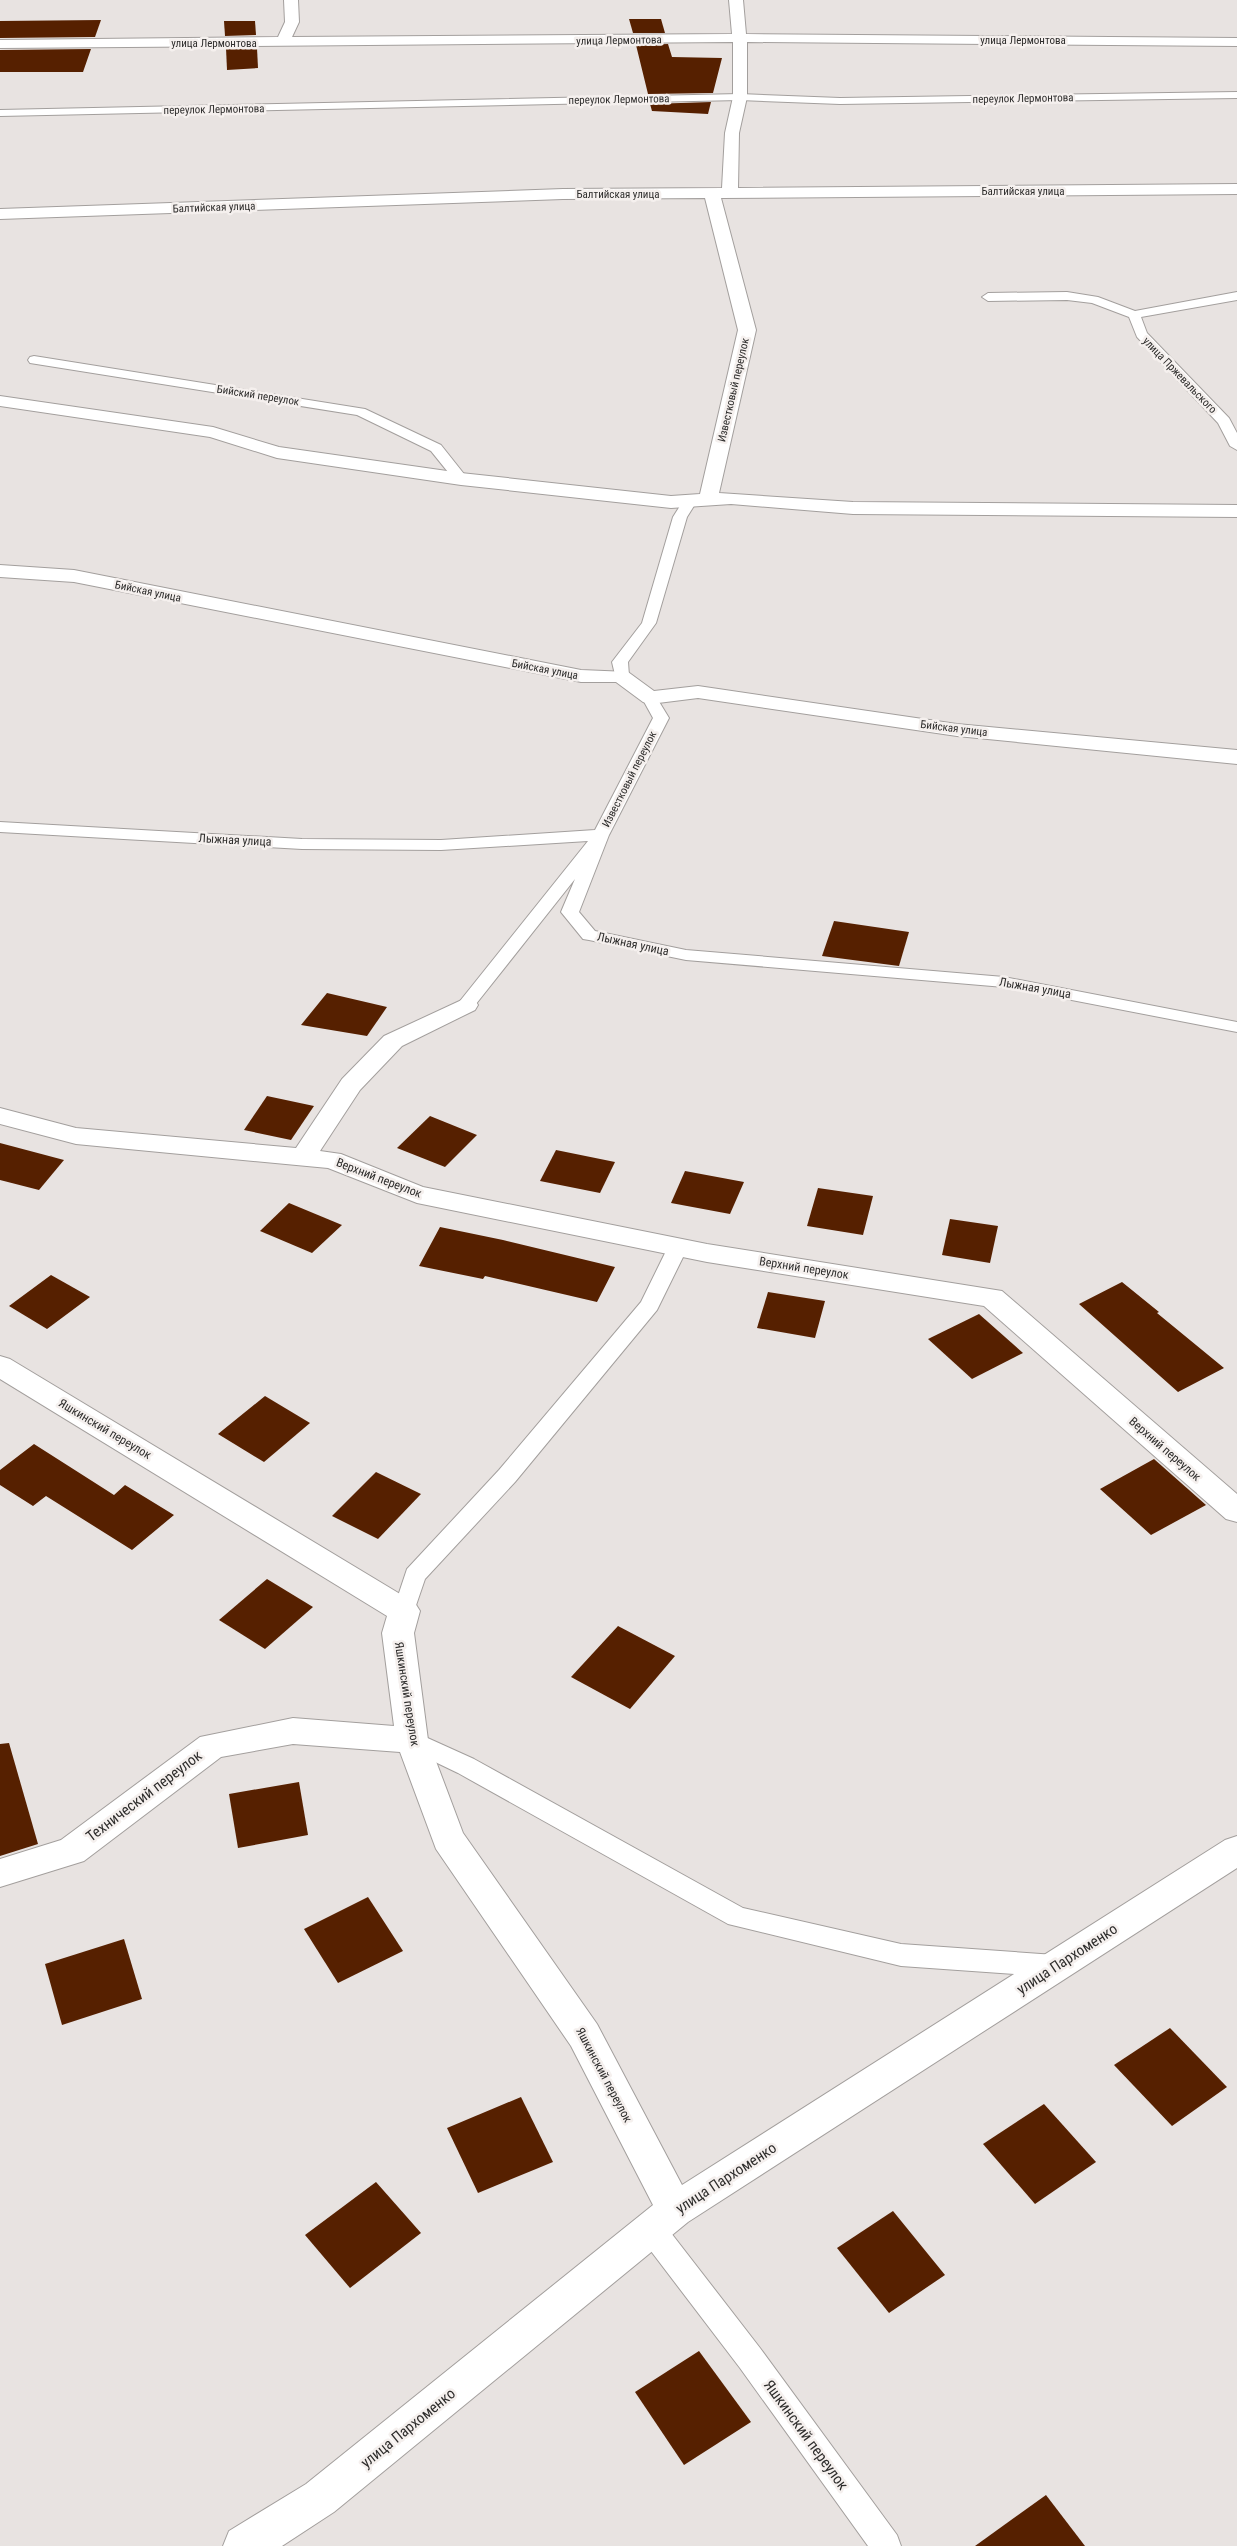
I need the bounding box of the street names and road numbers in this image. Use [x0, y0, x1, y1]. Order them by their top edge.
street label: улица Лермонтова [576, 33, 662, 48]
street label: улица Лермонтова [980, 34, 1066, 47]
street label: улица Лермонтова [171, 37, 257, 50]
street label: переулок Лермонтова [972, 91, 1074, 106]
street label: переулок Лермонтова [568, 92, 670, 107]
street label: переулок Лермонтова [163, 102, 265, 117]
street label: Балтийская улица [982, 185, 1064, 198]
street label: Балтийская улица [577, 188, 659, 201]
street label: Балтийская улица [172, 200, 256, 215]
street label: улица Пржевальского [1140, 335, 1220, 416]
street label: Известковый переулок [715, 336, 752, 443]
street label: Бийский переулок [216, 383, 301, 409]
street label: Бийская улица [114, 578, 182, 605]
street label: Бийская улица [511, 657, 579, 682]
street label: Бийская улица [920, 718, 988, 739]
street label: Известковый переулок [600, 728, 660, 829]
street label: Лыжная улица [198, 831, 272, 849]
street label: Лыжная улица [596, 930, 670, 958]
street label: Лыжная улица [998, 975, 1072, 1001]
street label: Верхний переулок [334, 1155, 424, 1201]
street label: Верхний переулок [758, 1254, 850, 1282]
street label: Яшкинский переулок [56, 1396, 154, 1462]
street label: Верхний переулок [1126, 1414, 1204, 1484]
street label: Яшкинский переулок [392, 1641, 422, 1747]
street label: Технический переулок [83, 1747, 205, 1845]
street label: улица Пархоменко [1013, 1920, 1121, 1998]
street label: Яшкинский переулок [573, 2025, 635, 2125]
street label: улица Пархоменко [672, 2139, 780, 2217]
street label: Яшкинский переулок [760, 2376, 852, 2494]
street label: улица Пархоменко [357, 2384, 459, 2472]

